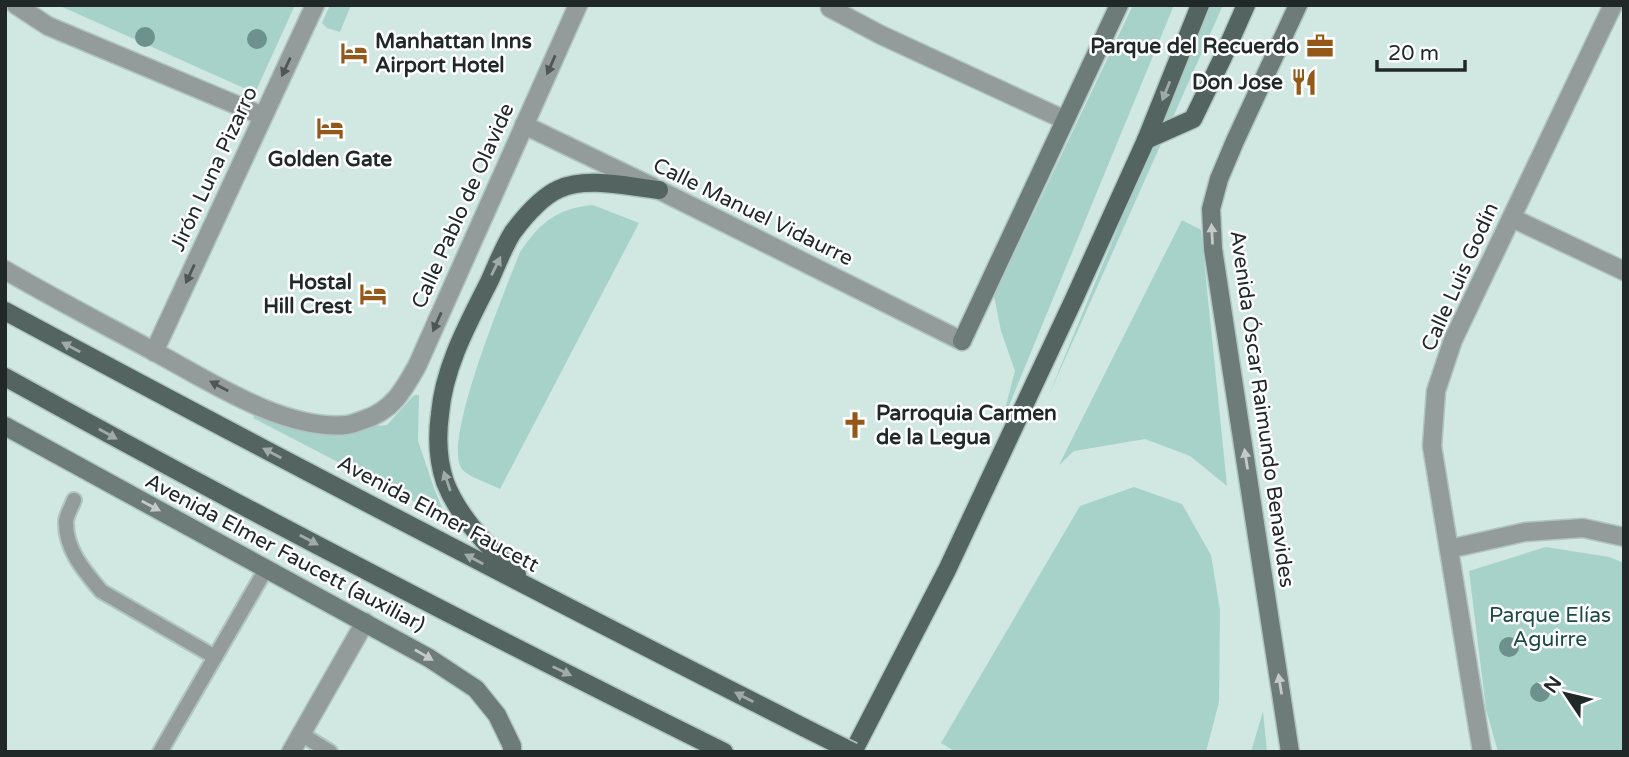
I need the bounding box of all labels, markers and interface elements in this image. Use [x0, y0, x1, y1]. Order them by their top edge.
scale bar [1377, 28, 1464, 72]
place label: Manhattan Inns Airport Hotel [375, 29, 532, 78]
office icon: Parque del Recuerdo [1305, 31, 1335, 61]
place label: Parque del Recuerdo [1090, 34, 1299, 59]
hotel icon: Manhattan Inns Airport Hotel [339, 38, 369, 68]
text: 20 m [1388, 41, 1439, 66]
one-way arrow [545, 55, 557, 75]
one-way arrow [280, 57, 292, 77]
restaurant icon: Don Jose [1289, 67, 1319, 97]
place label: Don Jose [1192, 70, 1283, 95]
one-way arrow [1160, 81, 1171, 102]
street label: Jirón Luna Pizarro [165, 83, 263, 255]
street label: Calle Pablo de Olavide [406, 99, 520, 313]
hotel icon: Golden Gate [315, 113, 345, 143]
place label: Golden Gate [268, 147, 392, 172]
street label: Calle Manuel Vidaurre [649, 153, 857, 271]
street label: Calle Luis Godín [1416, 199, 1504, 355]
one-way arrow [1207, 223, 1218, 245]
street label: Avenida Óscar Raimundo Benavides [1225, 229, 1299, 589]
one-way arrow [491, 256, 502, 276]
one-way arrow [185, 264, 196, 284]
place label: Hostal Hill Crest [263, 270, 352, 319]
hotel icon: Hostal Hill Crest [358, 279, 388, 309]
one-way arrow [431, 312, 443, 332]
one-way arrow [62, 341, 81, 353]
one-way arrow [209, 380, 229, 392]
place label: Parroquia Carmen de la Legua [876, 401, 1057, 450]
church icon: Parroquia Carmen de la Legua [840, 410, 870, 440]
one-way arrow [98, 428, 117, 440]
one-way arrow [262, 448, 282, 460]
one-way arrow [1240, 448, 1251, 470]
street label: Avenida Elmer Faucett [333, 450, 543, 578]
street label: Avenida Elmer Faucett (auxiliar) [141, 468, 429, 638]
one-way arrow [441, 471, 452, 492]
one-way arrow [141, 500, 161, 512]
one-way arrow [299, 534, 319, 546]
one-way arrow [464, 553, 484, 564]
park label: Parque Elías Aguirre [1489, 603, 1611, 652]
one-way arrow [415, 649, 434, 662]
north arrow [1531, 659, 1601, 729]
one-way arrow [552, 666, 572, 677]
text: N [1540, 672, 1566, 697]
one-way arrow [1274, 673, 1285, 695]
one-way arrow [734, 691, 754, 702]

